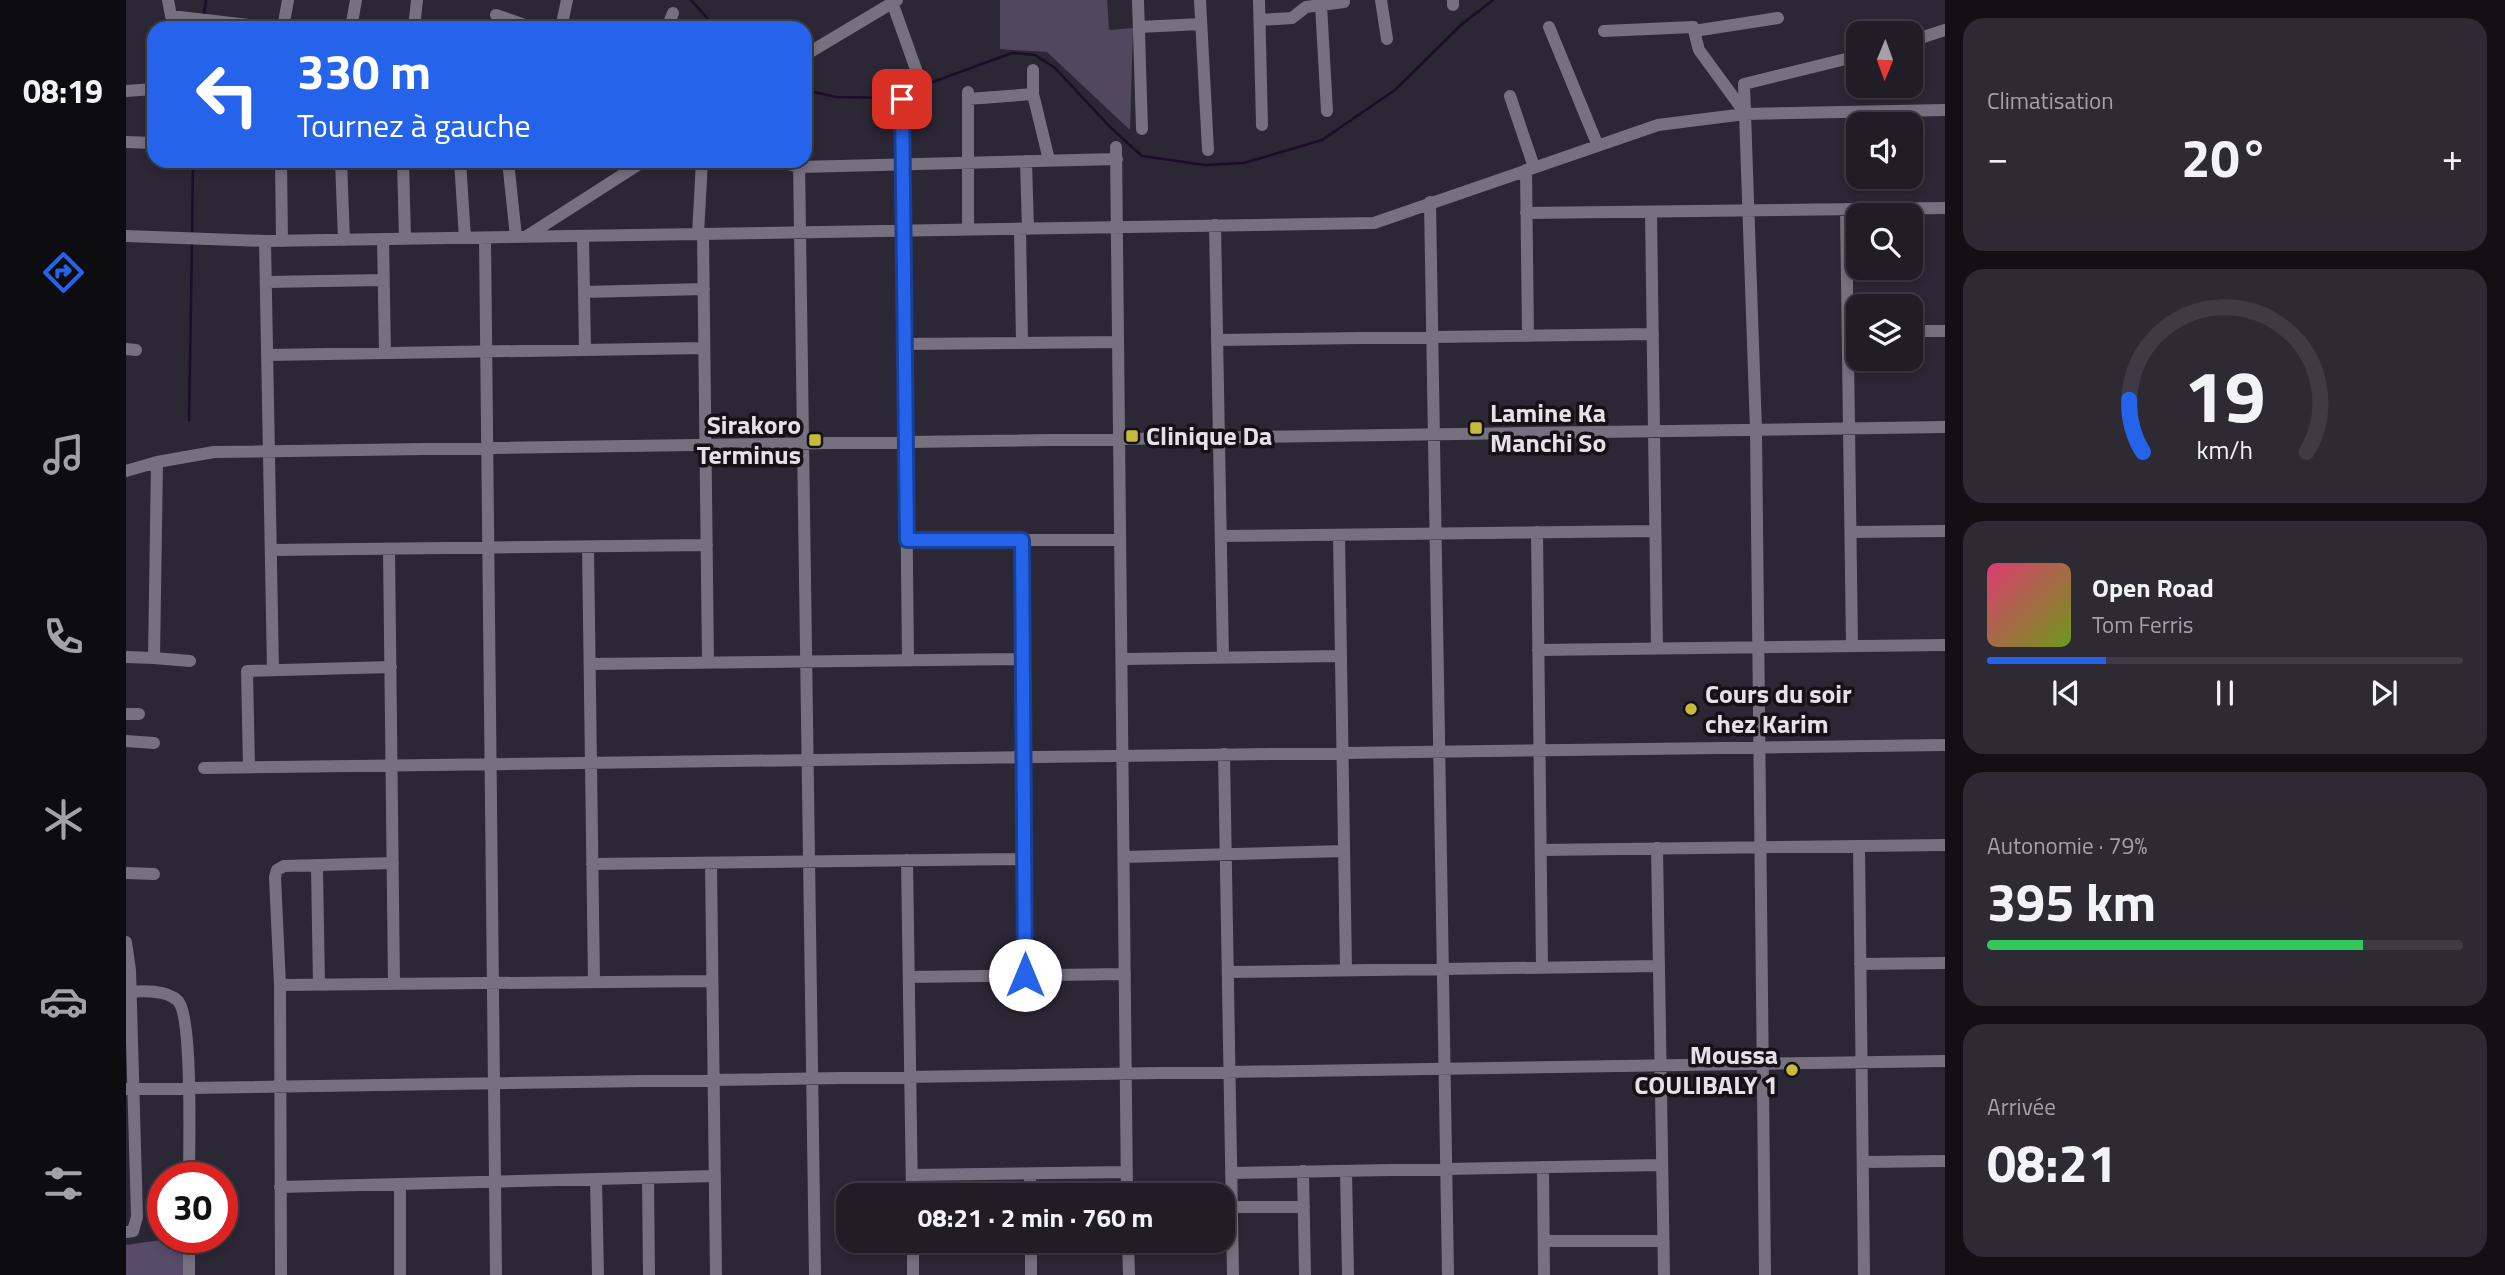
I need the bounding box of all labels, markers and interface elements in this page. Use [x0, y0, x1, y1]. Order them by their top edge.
north arrow [1846, 21, 1923, 98]
map controls [1846, 21, 1923, 371]
text: 330 m [297, 33, 431, 108]
icon: left [182, 49, 273, 140]
text: 08:19 [23, 67, 103, 115]
pin [872, 69, 932, 129]
icon: arrive [883, 80, 921, 118]
text: Climatisation [1987, 83, 2114, 118]
text: Tournez à gauche [297, 101, 531, 149]
button: sound [1846, 112, 1923, 189]
text: 20° [2181, 118, 2269, 197]
text: − [1987, 128, 2008, 186]
text: + [2442, 128, 2463, 186]
button: search [1846, 203, 1923, 280]
icon: directions [39, 248, 88, 297]
button: layers [1846, 294, 1923, 371]
text: 19 [2184, 341, 2266, 451]
place label: Lamine Ka Manchi So [1490, 393, 1606, 462]
place label: Sirakoro Terminus [697, 405, 801, 474]
place label: Clinique Da [1146, 416, 1272, 455]
marker: Lamine Ka Manchi So [1468, 420, 1484, 436]
marker: Clinique Da [1124, 428, 1140, 444]
icon: music [39, 430, 88, 479]
text: km/h [2197, 431, 2253, 469]
marker: Sirakoro Terminus [807, 432, 823, 448]
text: Open Road [2092, 568, 2214, 607]
text: Tom Ferris [2092, 607, 2193, 642]
icon: phone [39, 612, 88, 661]
place label: Cours du soir chez Karim [1705, 674, 1852, 743]
icon: previous [2047, 674, 2085, 712]
icon: pause [2206, 674, 2244, 712]
icon: next [2365, 674, 2403, 712]
marker: Cours du soir chez Karim [1683, 701, 1699, 717]
icon: climate [39, 795, 88, 844]
text: Autonomie · 79% [1987, 828, 2147, 863]
text: 395 km [1987, 862, 2156, 941]
position arrow [988, 938, 1062, 1012]
icon: car [39, 977, 88, 1026]
place label: Moussa COULIBALY 1 [1634, 1035, 1778, 1104]
marker: Moussa COULIBALY 1 [1784, 1062, 1800, 1078]
text: Arrivée [1987, 1089, 2056, 1124]
text: 08:21 [1987, 1123, 2117, 1202]
icon: filters [39, 1159, 88, 1208]
speed limit sign: 30 [147, 1162, 238, 1253]
text: 08:21 · 2 min · 760 m [918, 1198, 1153, 1237]

